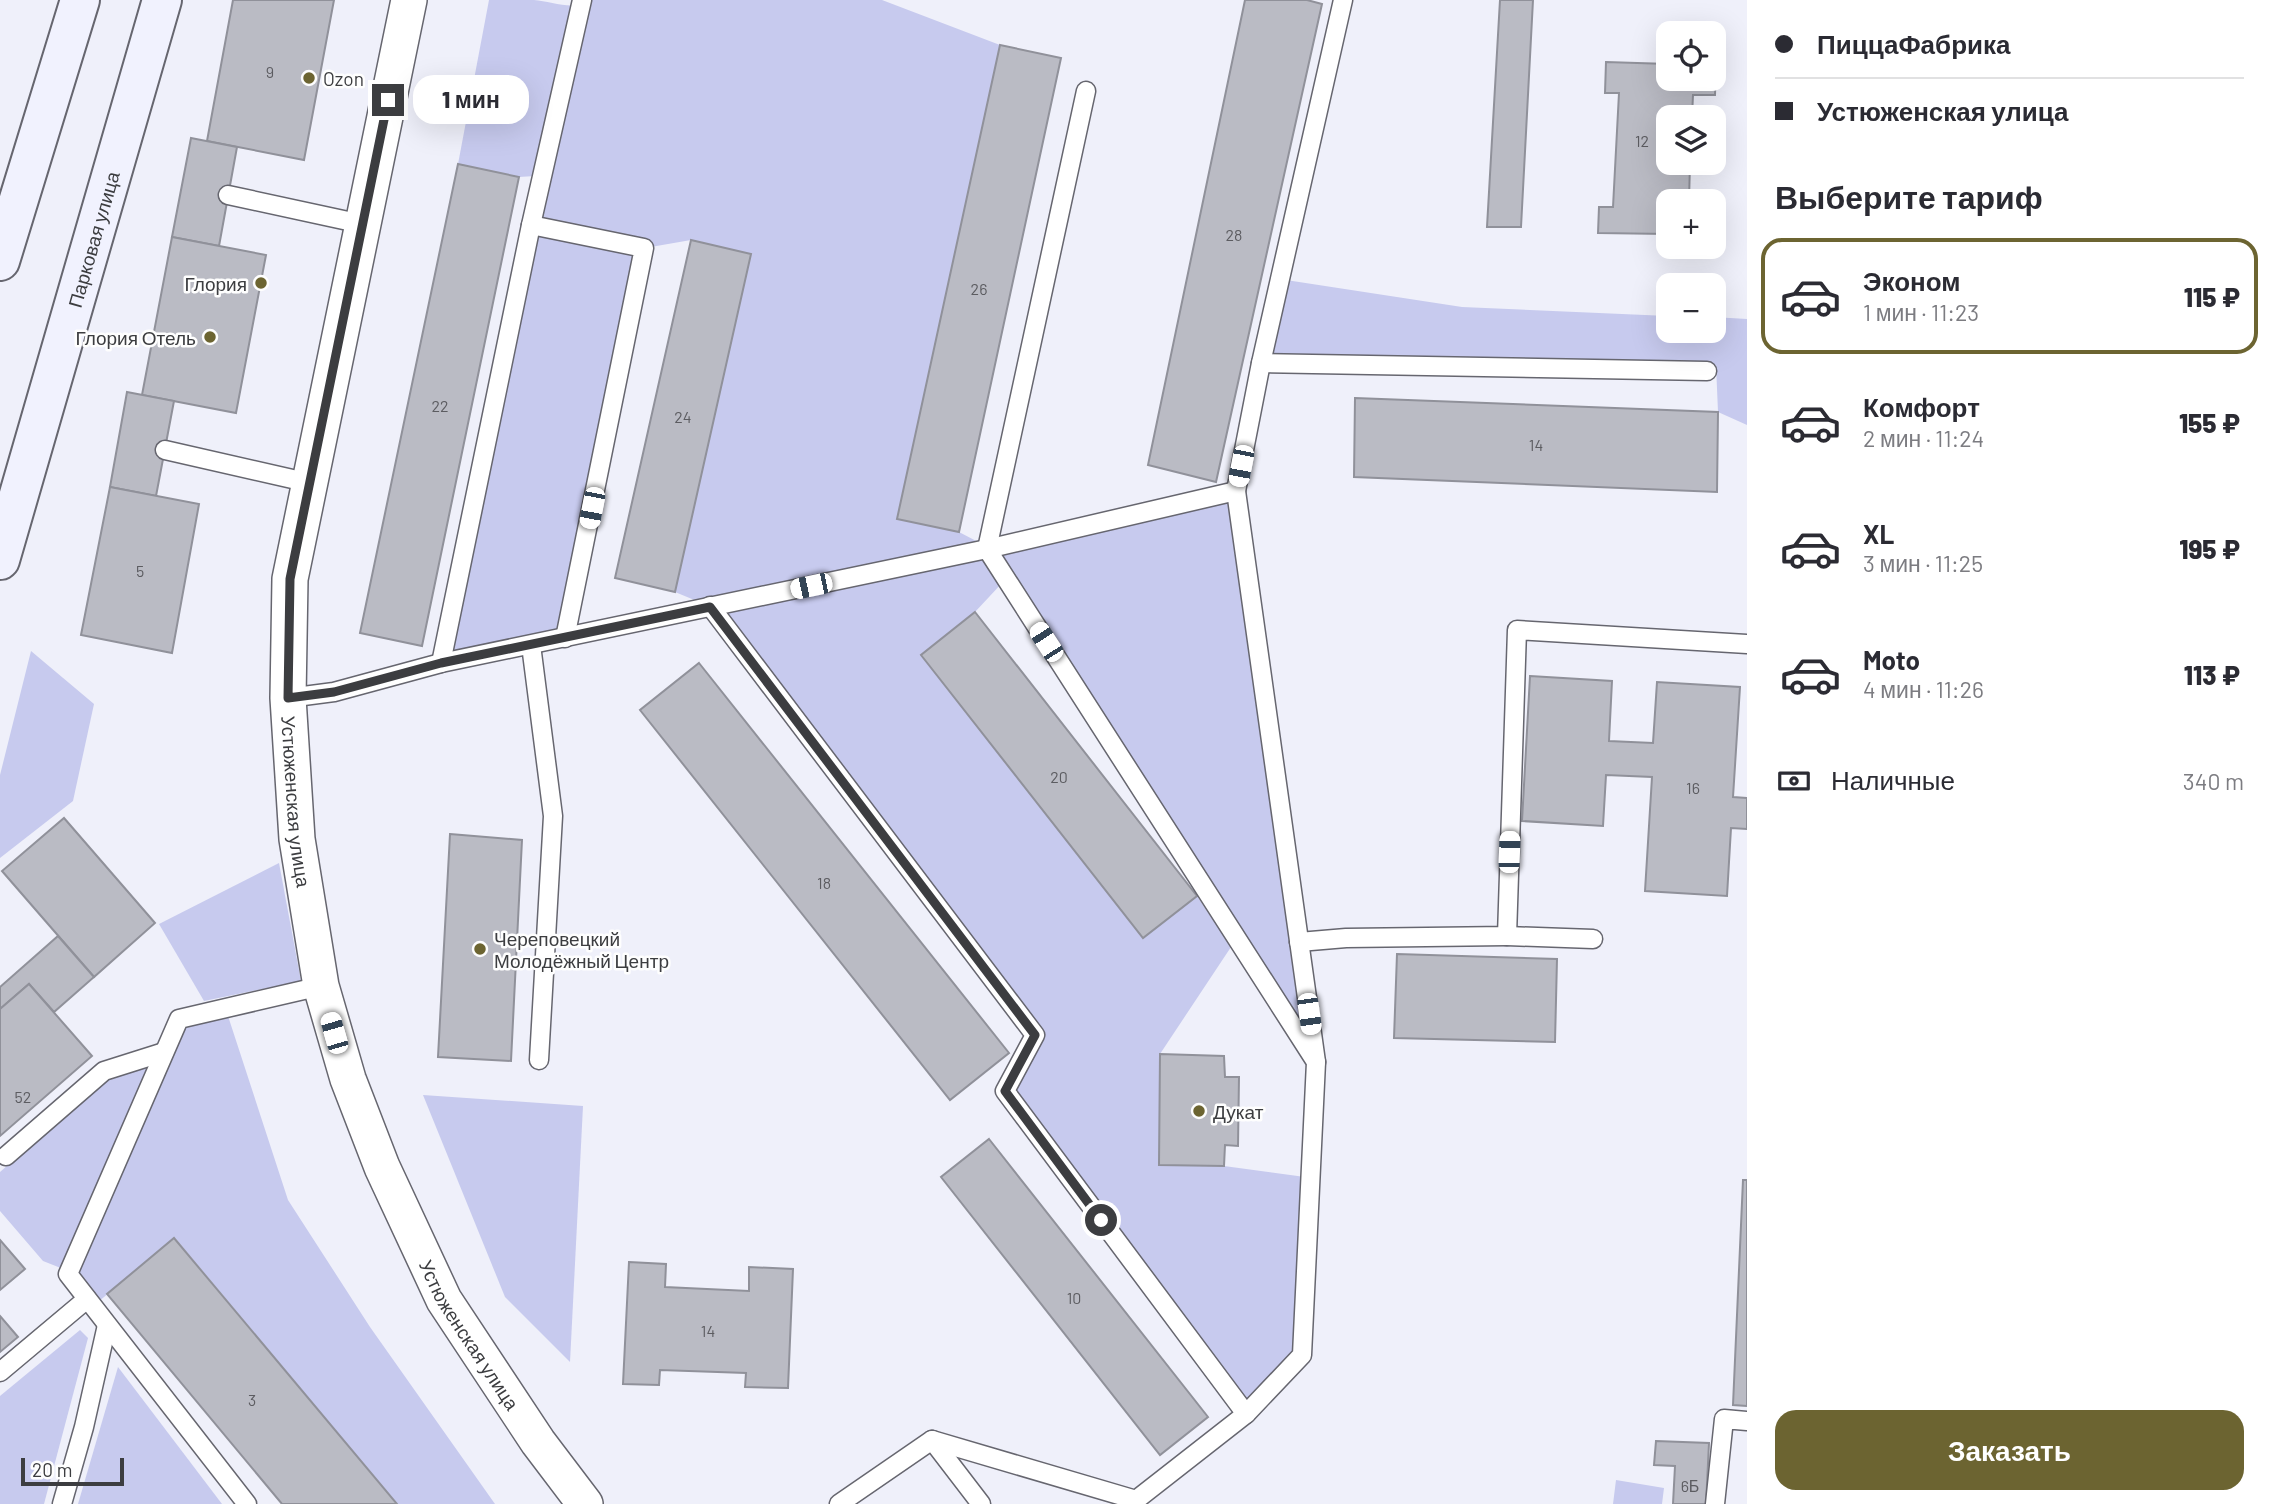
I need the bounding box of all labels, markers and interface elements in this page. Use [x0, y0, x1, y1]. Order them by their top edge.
map controls [1656, 21, 1726, 343]
button: locate [1656, 21, 1726, 91]
text: ПиццаФабрика [1817, 28, 2010, 59]
house number: 9 [266, 62, 274, 81]
place label: Ozon [323, 67, 364, 90]
marker: Ozon [301, 70, 317, 86]
callout: 1 мин [412, 76, 528, 124]
route end [372, 84, 404, 116]
text: 1 мин [442, 85, 500, 113]
text: Устюженская улица [1817, 95, 2069, 126]
button: layers [1656, 105, 1726, 175]
house number: 12 [1635, 131, 1649, 150]
street label: Парковая улица [62, 168, 124, 310]
text: Выберите тариф [1775, 177, 2043, 215]
button: + [1656, 189, 1726, 259]
house number: 28 [1226, 225, 1242, 244]
icon: car [1779, 265, 1842, 328]
text: Эконом [1863, 265, 1961, 296]
place label: Глория [184, 272, 247, 295]
button: − [1656, 273, 1726, 343]
marker: Глория [253, 275, 269, 291]
house number: 26 [971, 279, 987, 298]
text: 115 ₽ [2184, 281, 2240, 312]
text: 1 мин · 11:23 [1863, 298, 1979, 326]
place label: Глория Отель [75, 326, 196, 349]
marker: Глория Отель [202, 329, 218, 345]
icon: car [1779, 391, 1842, 454]
text: Комфорт [1863, 391, 1980, 422]
house number: 22 [431, 396, 449, 415]
house number: 24 [674, 407, 692, 426]
text: 155 ₽ [2179, 407, 2240, 438]
text: 2 мин · 11:24 [1863, 424, 1984, 452]
house number: 14 [1529, 435, 1543, 454]
car [1227, 443, 1256, 489]
car [578, 485, 607, 531]
icon: car [1779, 517, 1842, 580]
text: XL [1863, 518, 1894, 549]
text: 195 ₽ [2179, 533, 2240, 564]
text: 3 мин · 11:25 [1863, 549, 1983, 577]
house number: 5 [136, 561, 144, 580]
car [789, 571, 834, 601]
car [1026, 619, 1067, 665]
icon: car [1779, 643, 1842, 706]
text: Moto [1863, 644, 1920, 675]
text: 113 ₽ [2184, 659, 2240, 690]
text: 4 мин · 11:26 [1863, 675, 1984, 703]
street label: Устюженская улица [278, 715, 316, 889]
icon: cash [1775, 762, 1813, 800]
text: Наличные [1831, 764, 1955, 795]
house number: 20 [1050, 767, 1068, 786]
text: 340 m [2183, 767, 2244, 795]
house number: 16 [1686, 778, 1700, 797]
car [1498, 831, 1521, 873]
house number: 18 [817, 873, 831, 892]
place label: Череповецкий Молодёжный Центр [494, 927, 669, 972]
marker: Череповецкий Молодёжный Центр [472, 941, 488, 957]
car [1296, 992, 1323, 1036]
car [319, 1010, 350, 1056]
house number: 52 [15, 1087, 31, 1106]
place label: Дукат [1213, 1100, 1264, 1123]
marker: Дукат [1191, 1103, 1207, 1119]
route start [1085, 1204, 1117, 1236]
street label: Устюженская улица [415, 1256, 525, 1414]
house number: 10 [1067, 1288, 1081, 1307]
house number: 14 [701, 1321, 715, 1340]
house number: 3 [248, 1390, 256, 1409]
button: Заказать [1775, 1410, 2244, 1490]
scale bar [21, 1455, 124, 1487]
text: 20 m [32, 1458, 72, 1481]
house number: 6Б [1681, 1476, 1699, 1495]

